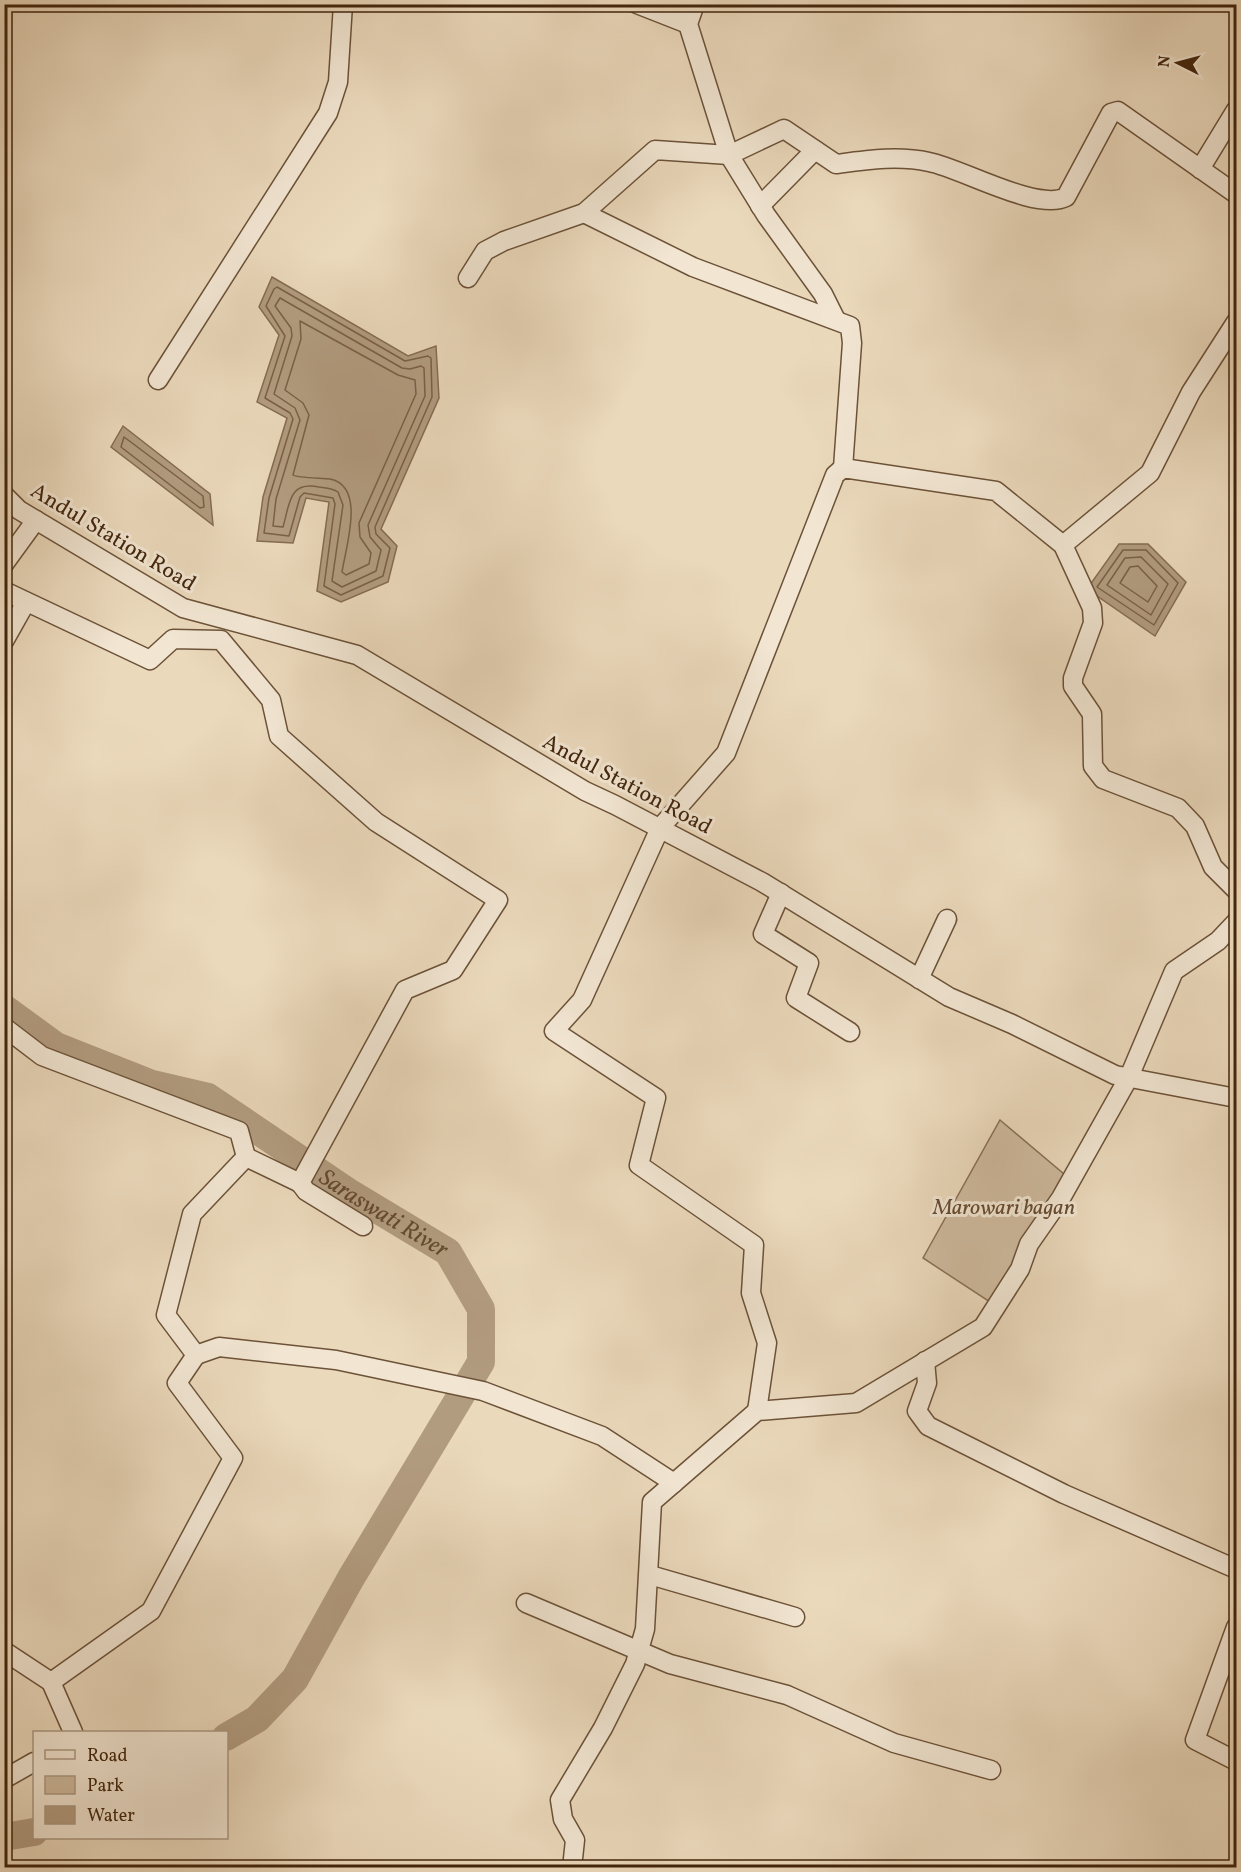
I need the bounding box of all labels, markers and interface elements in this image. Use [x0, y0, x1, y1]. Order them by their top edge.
north arrow [1148, 33, 1208, 93]
text: N [1154, 54, 1177, 69]
street label: Andul Station Road [24, 476, 201, 600]
street label: Andul Station Road [536, 727, 717, 843]
water label: Saraswati River [311, 1162, 455, 1268]
park label: Marowari bagan [932, 1193, 1075, 1224]
legend [33, 1731, 228, 1839]
text: Road [87, 1744, 128, 1769]
text: Park [87, 1774, 124, 1799]
text: Water [87, 1804, 135, 1829]

